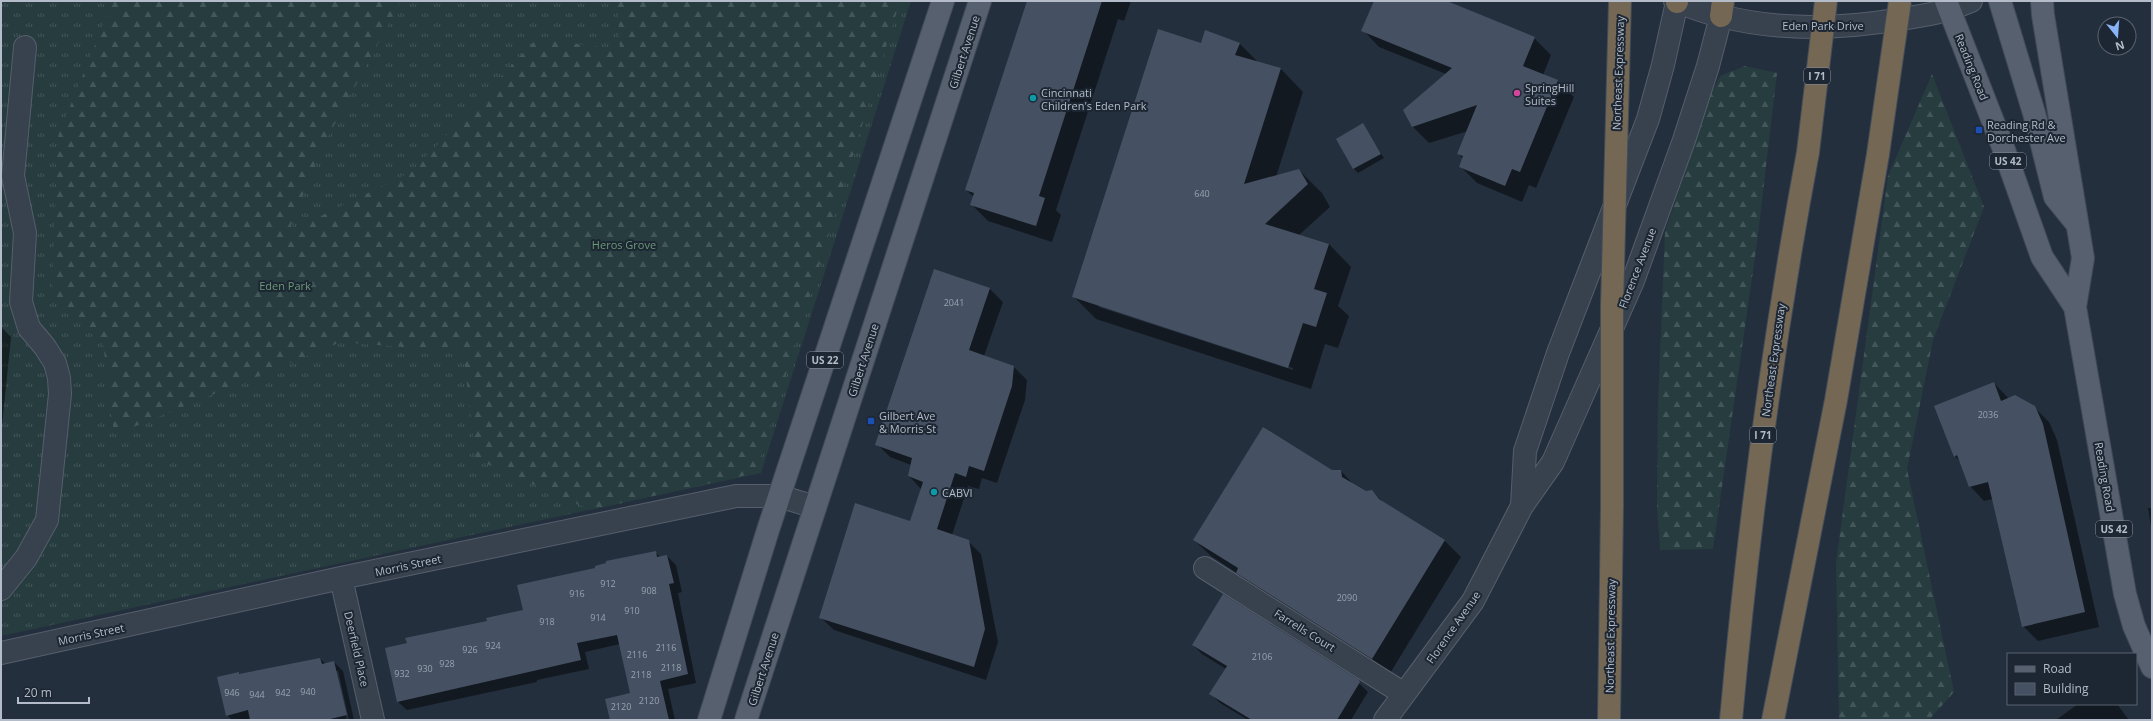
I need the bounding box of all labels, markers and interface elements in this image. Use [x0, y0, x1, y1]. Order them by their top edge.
street label: Gilbert Avenue [945, 14, 983, 90]
street label: Northeast Expressway [1609, 15, 1628, 130]
north arrow [2097, 16, 2137, 56]
street label: Eden Park Drive [1782, 18, 1864, 33]
street label: Reading Road [1952, 32, 1992, 102]
text: N [2114, 38, 2127, 55]
road number: I 71 [1804, 68, 1830, 84]
place label: SpringHill Suites [1525, 80, 1574, 108]
place label: Cincinnati Children's Eden Park [1041, 85, 1147, 113]
marker: SpringHill Suites [1512, 88, 1522, 98]
marker: Cincinnati Children's Eden Park [1028, 93, 1038, 103]
place label: Reading Rd & Dorchester Ave [1987, 117, 2066, 145]
marker: Reading Rd & Dorchester Ave [1974, 125, 1984, 135]
road number: US 42 [1990, 153, 2026, 169]
house number: 640 [1194, 187, 1210, 200]
street label: Florence Avenue [1615, 226, 1659, 310]
park label: Heros Grove [592, 237, 656, 252]
park label: Eden Park [259, 278, 311, 293]
house number: 2041 [944, 296, 964, 309]
street label: Northeast Expressway [1758, 302, 1788, 418]
street label: Gilbert Avenue [844, 322, 882, 398]
road number: US 22 [807, 352, 843, 368]
place label: Gilbert Ave & Morris St [879, 408, 936, 436]
house number: 2036 [1978, 408, 1998, 421]
marker: Gilbert Ave & Morris St [866, 416, 876, 426]
road number: I 71 [1750, 427, 1776, 443]
street label: Reading Road [2091, 441, 2119, 513]
place label: CABVI [942, 485, 973, 500]
marker: CABVI [929, 487, 939, 497]
road number: US 42 [2096, 521, 2132, 537]
street label: Morris Street [374, 551, 442, 579]
house number: 912 [600, 577, 616, 590]
street label: Northeast Expressway [1602, 578, 1619, 693]
house number: 908 [641, 584, 657, 597]
house number: 916 [569, 587, 585, 600]
street label: Florence Avenue [1422, 588, 1484, 666]
house number: 2090 [1337, 591, 1357, 604]
house number: 910 [624, 604, 640, 617]
street label: Farrells Court [1272, 605, 1338, 655]
street label: Deerfield Place [341, 610, 373, 688]
house number: 914 [590, 611, 606, 624]
house number: 918 [539, 615, 555, 628]
street label: Morris Street [57, 620, 125, 648]
street label: Gilbert Avenue [744, 631, 782, 707]
house number: 924 [485, 639, 501, 652]
house number: 2116 [656, 641, 676, 654]
house number: 926 [462, 643, 478, 656]
house number: 2116 [627, 648, 647, 661]
house number: 2106 [1252, 650, 1272, 663]
legend [2007, 653, 2137, 705]
house number: 928 [439, 657, 455, 670]
text: Road [2043, 660, 2072, 677]
house number: 2118 [661, 661, 681, 674]
house number: 930 [417, 662, 433, 675]
house number: 932 [394, 667, 410, 680]
house number: 2118 [631, 668, 651, 681]
scale bar [18, 679, 89, 705]
text: Building [2043, 680, 2089, 697]
text: 20 m [24, 684, 52, 701]
house number: 940 [300, 685, 316, 698]
house number: 946 [224, 686, 240, 699]
house number: 942 [275, 686, 291, 699]
house number: 944 [249, 688, 265, 701]
house number: 2120 [639, 694, 659, 707]
house number: 2120 [611, 700, 631, 713]

